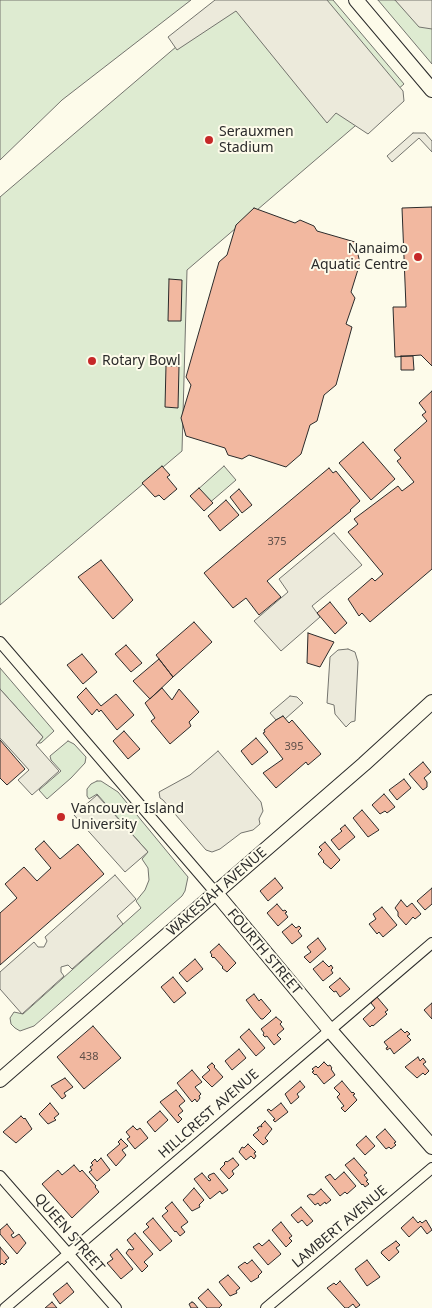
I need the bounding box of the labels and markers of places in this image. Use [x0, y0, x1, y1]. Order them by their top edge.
place label: Serauxmen Stadium [219, 124, 294, 156]
marker: Serauxmen Stadium [203, 134, 215, 146]
place label: Nanaimo Aquatic Centre [311, 241, 408, 274]
marker: Nanaimo Aquatic Centre [412, 251, 424, 263]
place label: Rotary Bowl [102, 353, 181, 369]
marker: Rotary Bowl [86, 355, 98, 367]
place label: Vancouver Island University [71, 801, 184, 834]
marker: Vancouver Island University [55, 811, 67, 823]

